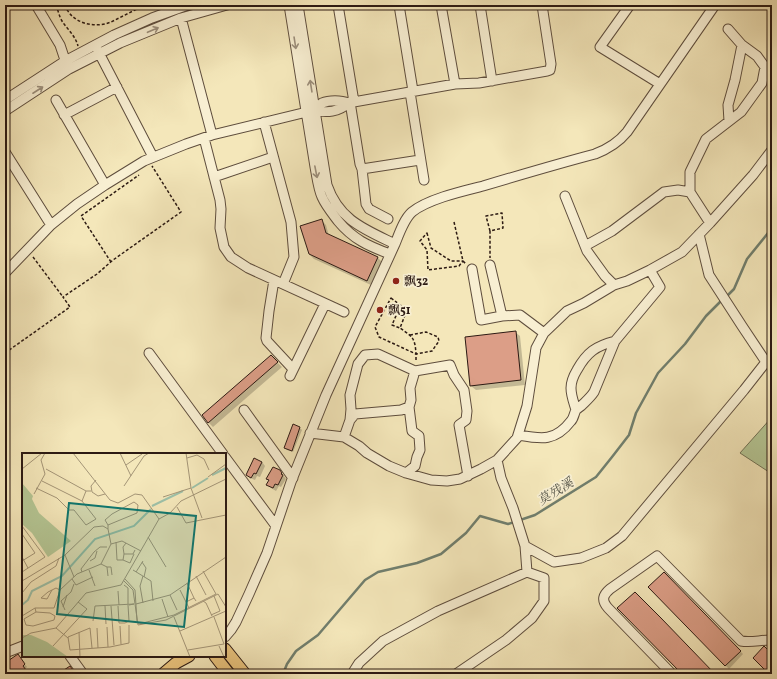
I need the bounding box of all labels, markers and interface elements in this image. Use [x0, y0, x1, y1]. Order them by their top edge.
one-way arrow [146, 26, 158, 33]
one-way arrow [291, 37, 299, 50]
one-way arrow [307, 80, 315, 93]
one-way arrow [32, 86, 43, 94]
one-way arrow [312, 165, 320, 178]
place label: 飘32 [404, 274, 428, 290]
marker: 飘32 [391, 276, 401, 286]
place label: 飘51 [388, 303, 411, 319]
marker: 飘51 [375, 305, 385, 315]
inset map [22, 453, 226, 657]
water label: 莫残溪 [535, 474, 579, 511]

